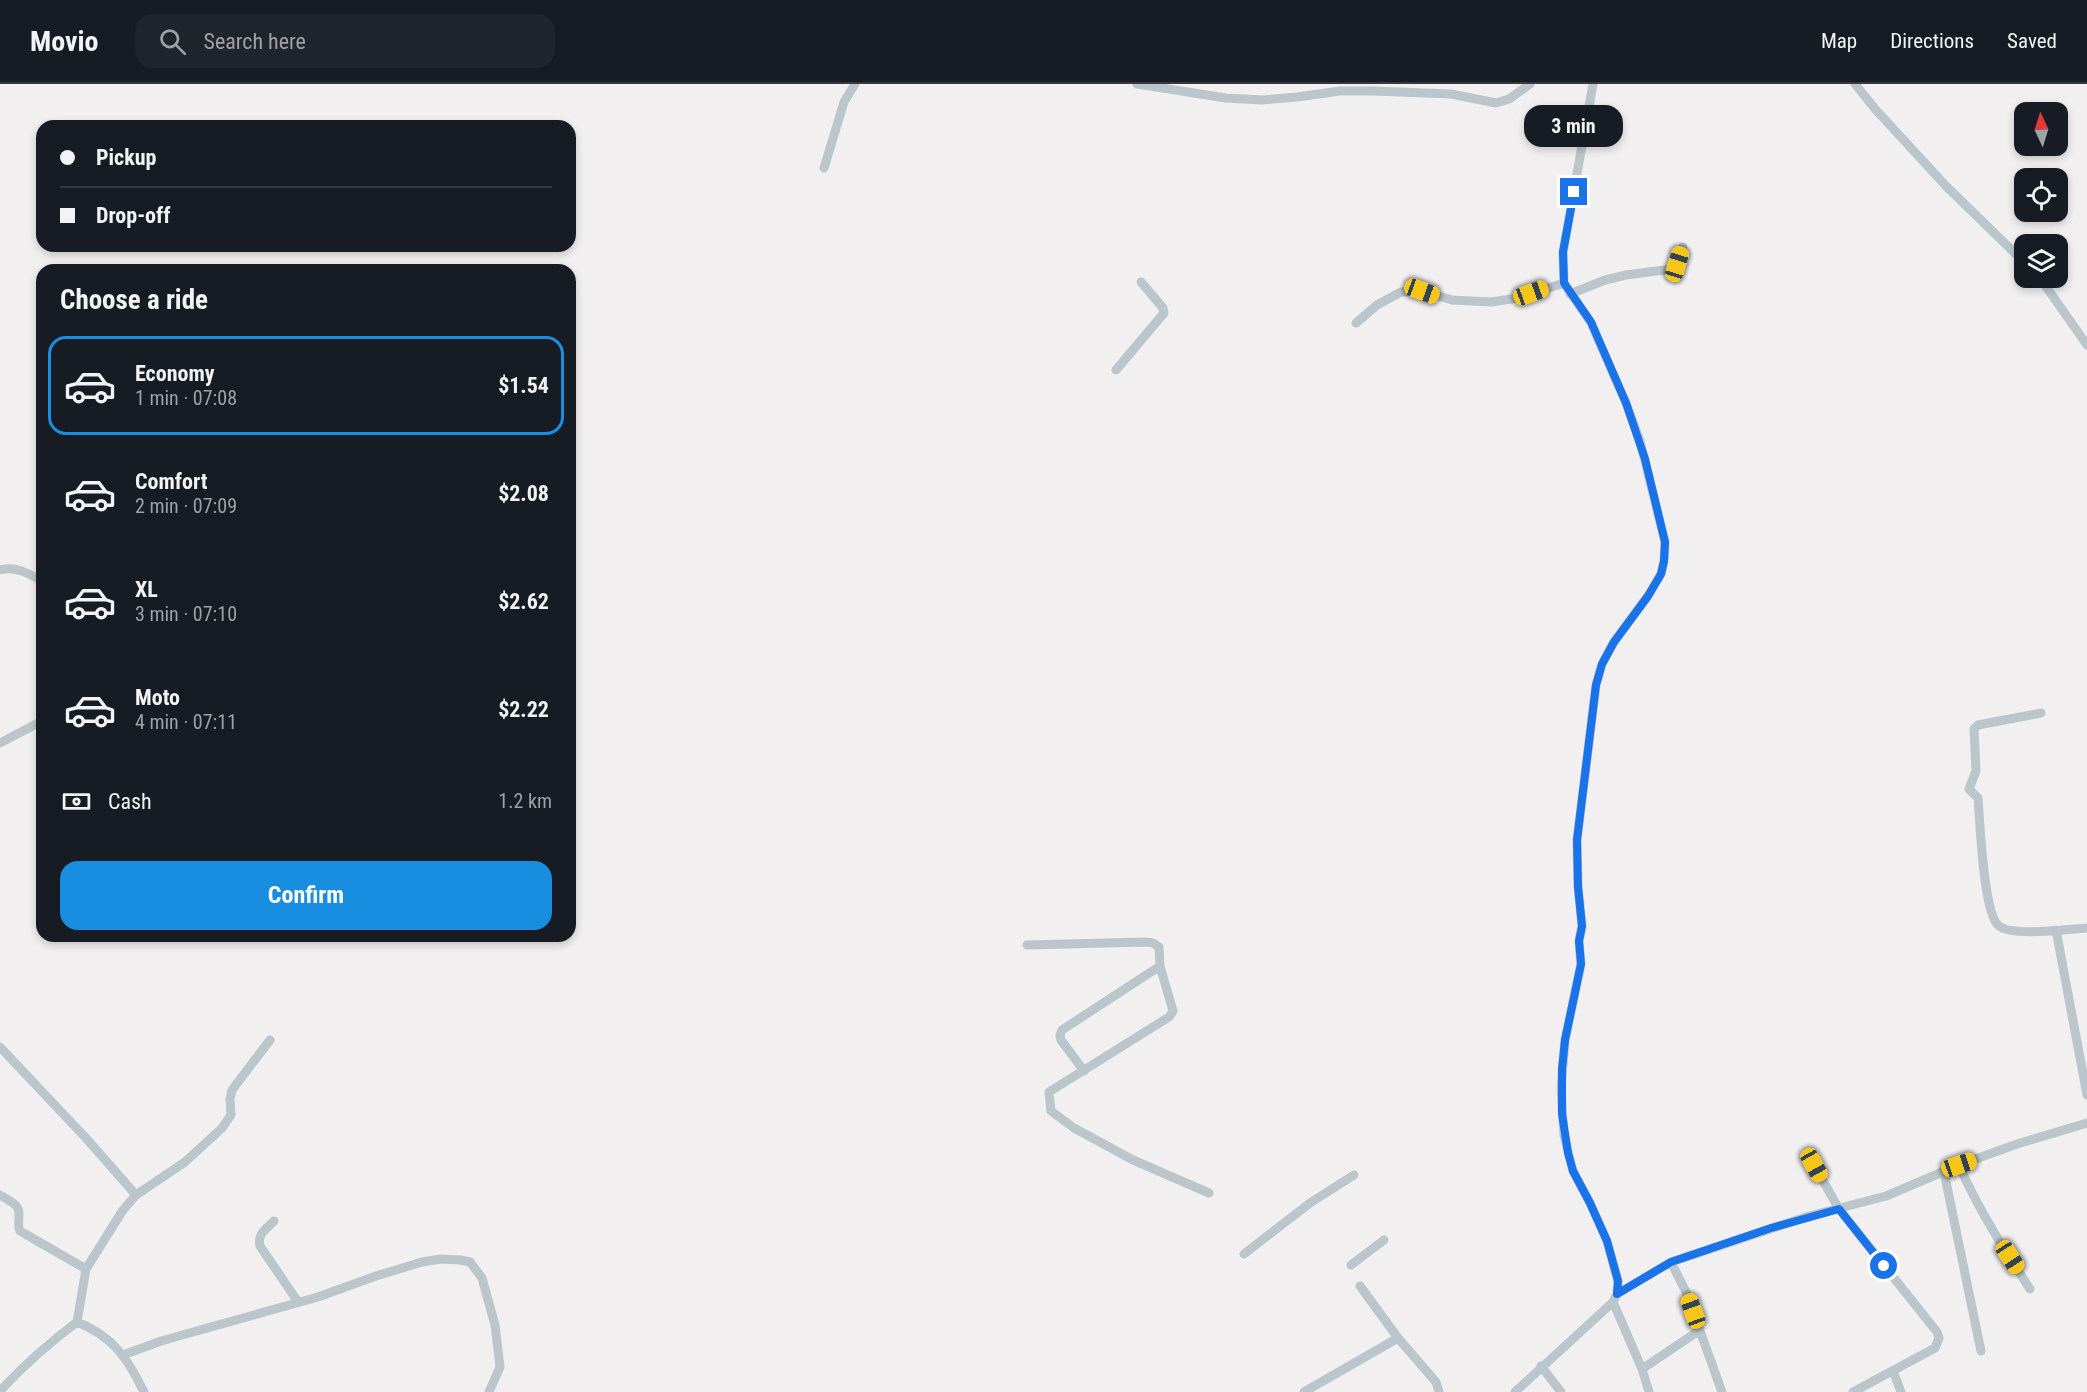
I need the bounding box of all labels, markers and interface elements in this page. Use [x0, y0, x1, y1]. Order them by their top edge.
search box [135, 14, 555, 68]
text: Movio [30, 25, 99, 58]
icon: search [156, 25, 189, 58]
text: Search here [204, 29, 306, 54]
text: Map [1821, 29, 1857, 53]
text: Directions [1890, 29, 1974, 53]
text: Saved [2007, 29, 2057, 53]
north arrow [2014, 102, 2068, 156]
map controls [2014, 102, 2068, 288]
callout: 3 min [1524, 105, 1624, 147]
text: 3 min [1551, 114, 1596, 138]
text: Pickup [96, 145, 156, 170]
button: locate [2014, 168, 2068, 222]
route end [1560, 178, 1587, 205]
text: Drop-off [96, 203, 170, 228]
button: layers [2014, 234, 2068, 288]
car [1663, 244, 1691, 284]
car [1402, 276, 1442, 306]
car [1511, 278, 1551, 308]
text: Choose a ride [60, 284, 208, 316]
icon: car [63, 359, 117, 413]
text: Economy [135, 361, 215, 386]
text: $1.54 [498, 373, 549, 398]
text: 1 min · 07:08 [135, 386, 237, 410]
icon: car [63, 467, 117, 521]
text: Comfort [135, 469, 208, 494]
text: $2.08 [498, 481, 549, 506]
text: 2 min · 07:09 [135, 494, 237, 518]
icon: car [63, 575, 117, 629]
text: XL [135, 577, 158, 602]
text: $2.62 [498, 589, 549, 614]
text: 3 min · 07:10 [135, 602, 237, 626]
icon: car [63, 683, 117, 737]
text: Moto [135, 685, 180, 710]
text: $2.22 [498, 697, 549, 722]
text: 4 min · 07:11 [135, 710, 237, 734]
icon: cash [60, 785, 93, 818]
text: Cash [108, 789, 152, 814]
text: 1.2 km [498, 789, 552, 813]
button: Confirm [60, 861, 552, 930]
car [1797, 1145, 1831, 1185]
car [1939, 1151, 1979, 1179]
car [1993, 1237, 2027, 1277]
route start [1870, 1252, 1897, 1279]
car [1678, 1291, 1708, 1331]

